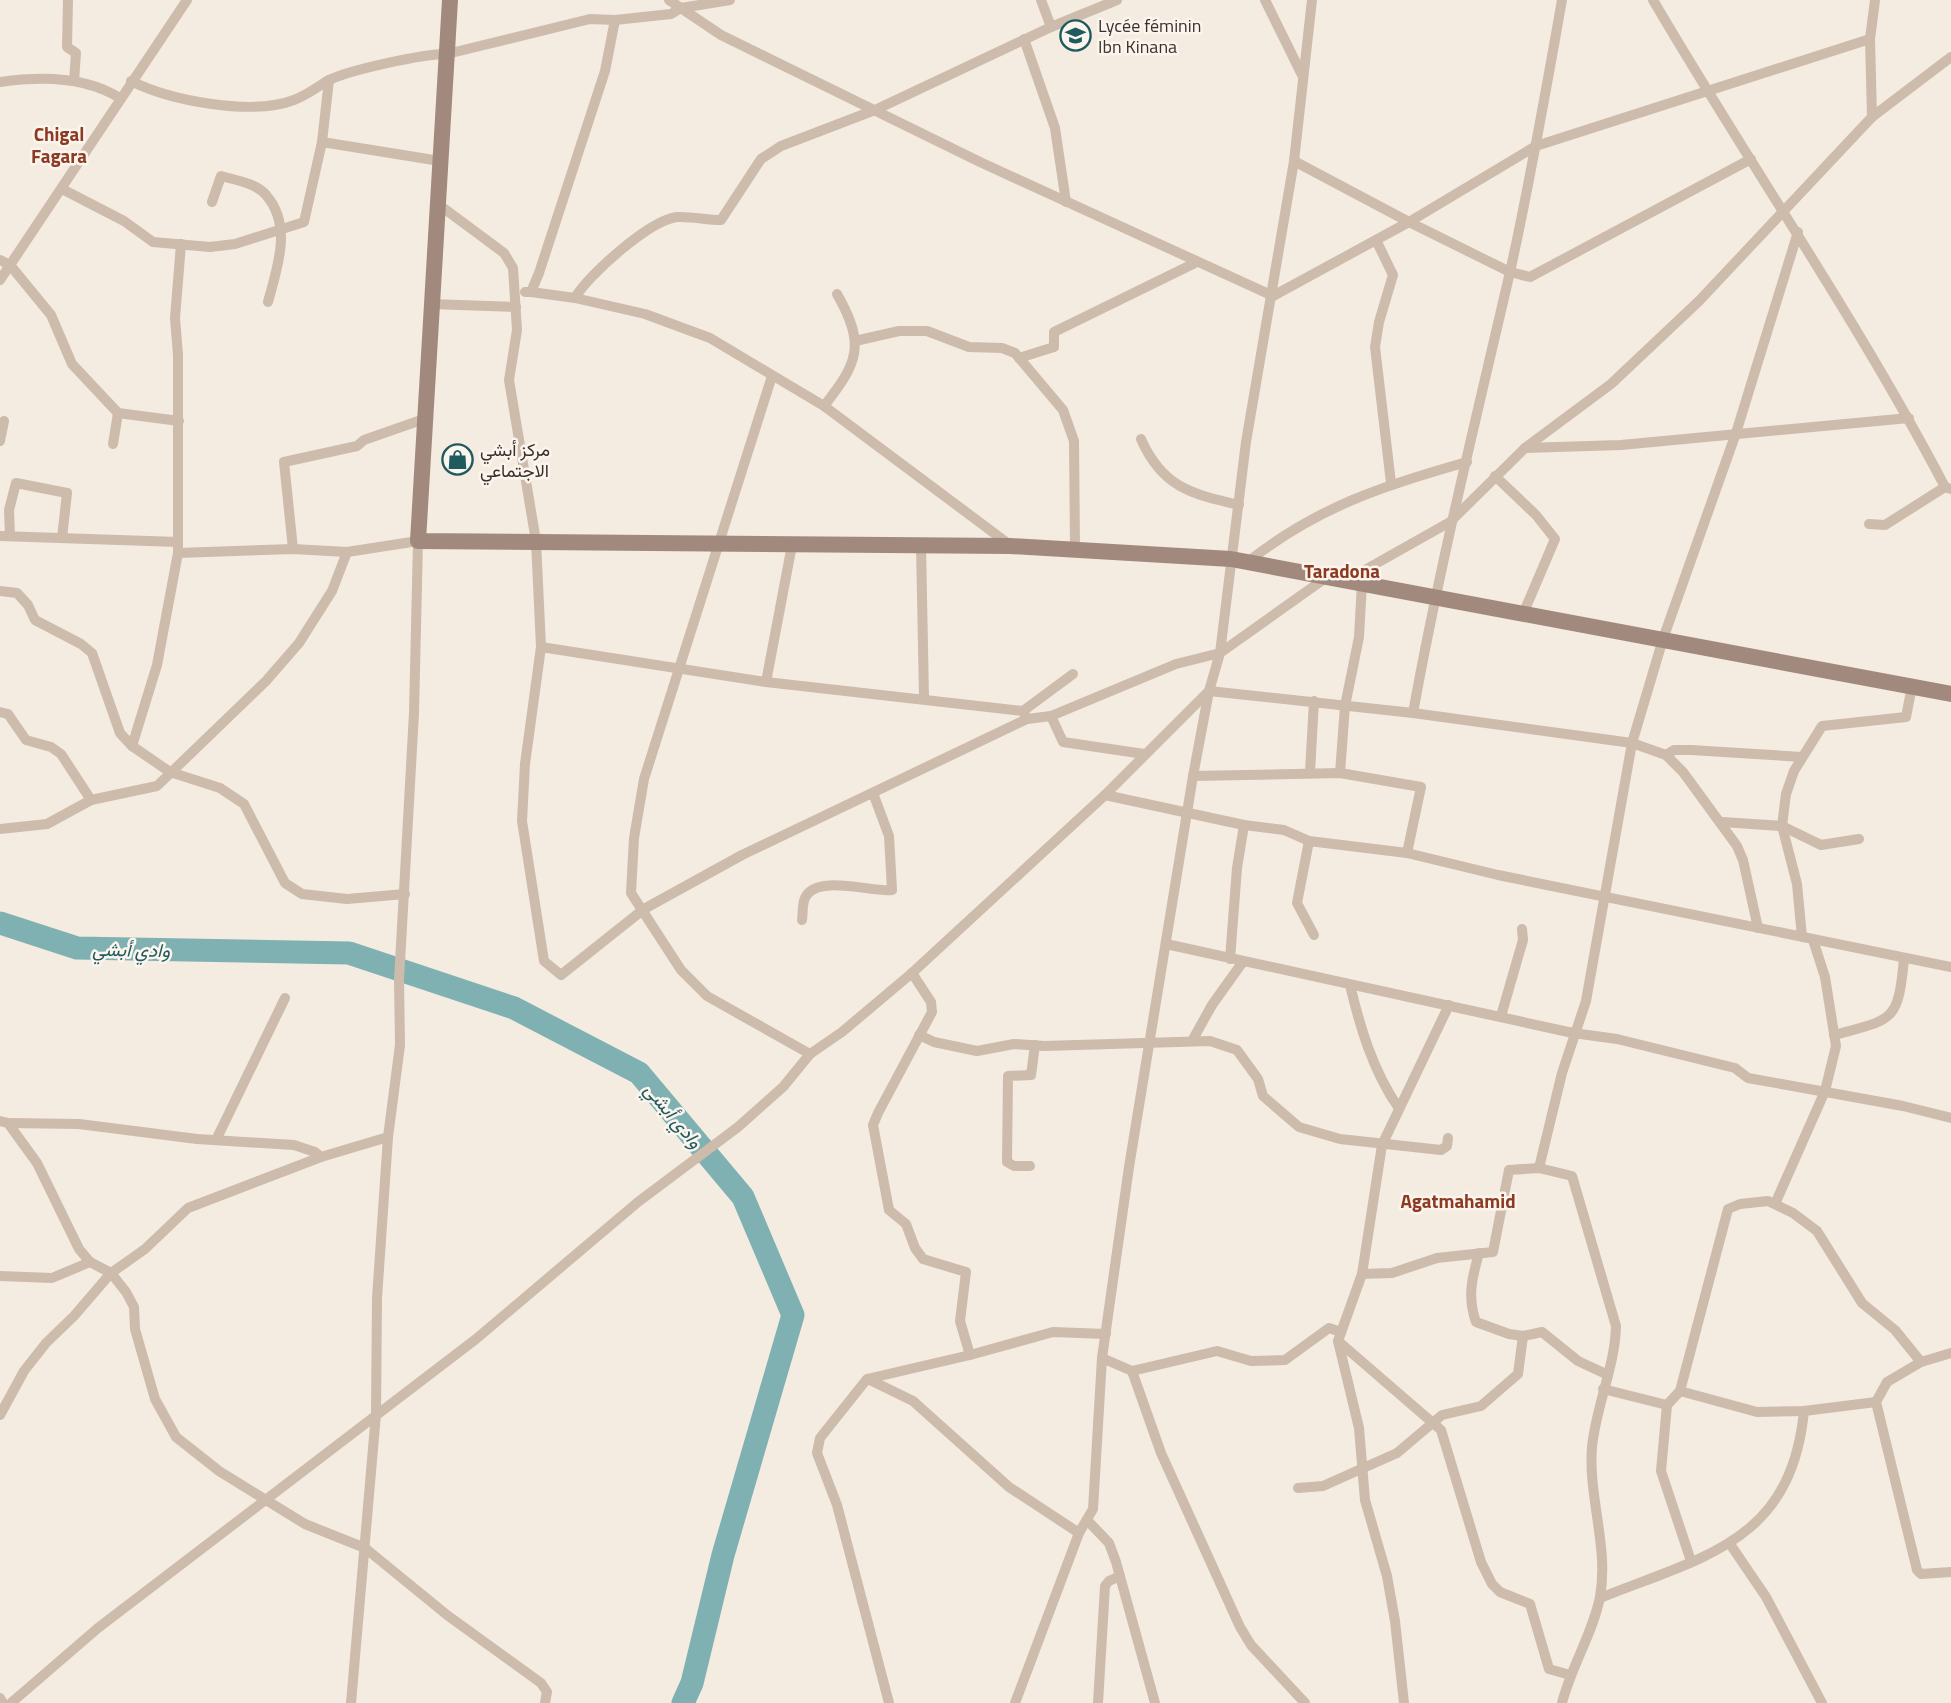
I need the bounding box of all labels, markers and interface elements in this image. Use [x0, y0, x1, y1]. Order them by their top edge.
place label: Lycée féminin Ibn Kinana [1098, 12, 1201, 60]
school or university icon: Lycée féminin Ibn Kinana [1058, 18, 1092, 52]
district label: Chigal Fagara [31, 119, 87, 170]
place label: مركز أبشي الاجتماعي [480, 436, 550, 486]
shop icon: مركز أبشي الاجتماعي [440, 442, 474, 476]
district label: Taradona [1304, 556, 1380, 585]
water label: وادي أبشي [92, 934, 171, 966]
water label: وادي أبشي [636, 1076, 711, 1156]
district label: Agatmahamid [1400, 1186, 1516, 1215]

